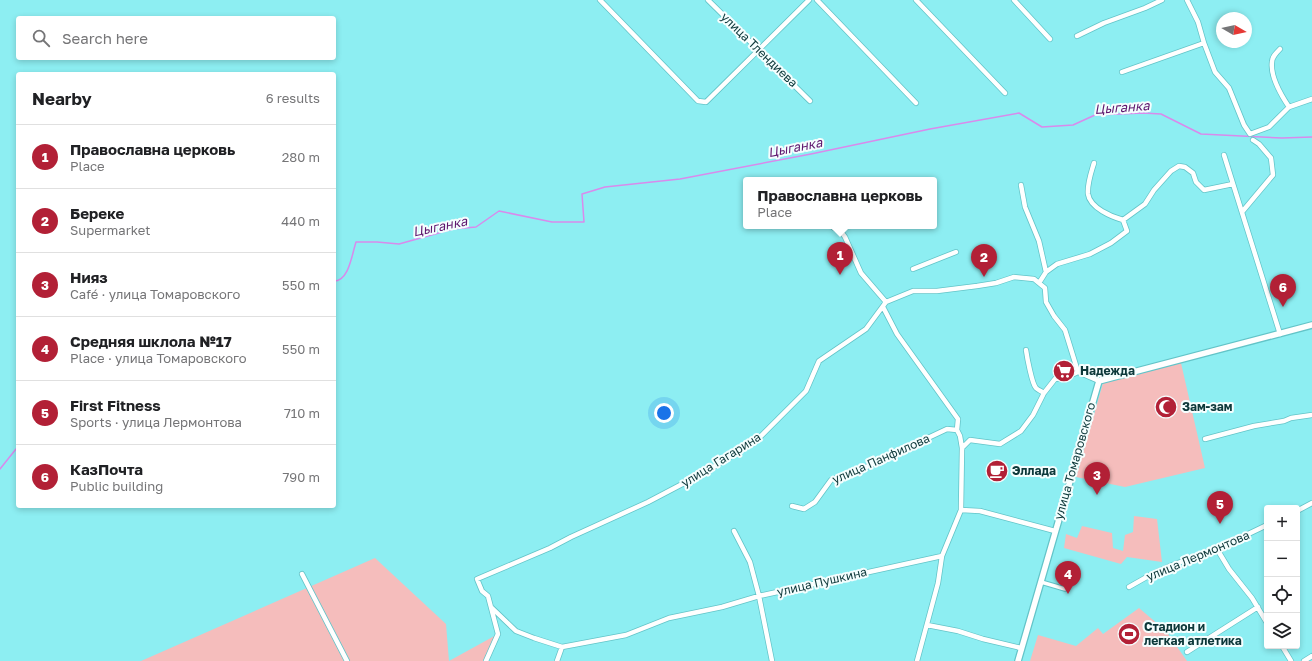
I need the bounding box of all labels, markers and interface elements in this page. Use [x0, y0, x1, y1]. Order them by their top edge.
street label: улица Тлендиева [718, 9, 801, 90]
north arrow [1216, 12, 1252, 48]
search box [16, 16, 336, 60]
icon: search [30, 27, 52, 49]
text: Search here [62, 29, 148, 47]
text: Nearby [32, 88, 92, 109]
text: 6 results [266, 90, 320, 106]
water label: Цыганка [1094, 97, 1151, 117]
water label: Цыганка [766, 134, 824, 160]
text: Православна церковь [70, 140, 235, 158]
text: 1 [42, 149, 48, 165]
text: 280 m [282, 149, 320, 165]
text: Place [70, 158, 105, 174]
popup [743, 177, 937, 229]
text: Православна церковь [757, 186, 923, 204]
text: Береке [70, 204, 124, 222]
text: Place [757, 204, 792, 220]
water label: Цыганка [411, 212, 469, 240]
text: 2 [41, 213, 49, 229]
text: 440 m [281, 213, 320, 229]
text: Supermarket [70, 222, 151, 238]
pin: 1 [827, 242, 853, 275]
pin: 2 [971, 244, 997, 277]
text: Нияз [70, 268, 108, 286]
pin: 6 [1270, 274, 1296, 307]
text: 3 [41, 277, 49, 293]
text: 550 m [282, 277, 320, 293]
text: Café · улица Томаровского [70, 286, 240, 302]
text: Средняя шклола №17 [70, 332, 232, 350]
text: 4 [41, 341, 49, 357]
text: 550 m [282, 341, 320, 357]
text: Place · улица Томаровского [70, 350, 247, 366]
supermarket icon: Надежда [1051, 358, 1077, 384]
place label: Надежда [1080, 363, 1135, 378]
mosque icon: Зам-зам [1153, 394, 1179, 420]
text: First Fitness [70, 396, 161, 414]
place label: Зам-зам [1182, 399, 1233, 414]
street label: улица Томаровского [1051, 400, 1098, 521]
your location [654, 403, 674, 423]
text: 5 [41, 405, 49, 421]
text: 710 m [284, 405, 320, 421]
text: Sports · улица Лермонтова [70, 414, 242, 430]
street label: улица Гагарина [678, 429, 763, 490]
street label: улица Панфилова [830, 430, 932, 487]
cafe icon: Эллада [984, 458, 1010, 484]
text: КазПочта [70, 460, 143, 478]
pin: 3 [1084, 462, 1110, 495]
place label: Эллада [1012, 463, 1056, 478]
text: 6 [41, 469, 49, 485]
text: 790 m [282, 469, 320, 485]
text: Public building [70, 478, 163, 494]
pin: 5 [1207, 491, 1233, 524]
map controls [1264, 505, 1300, 649]
button: + [1264, 505, 1300, 541]
street label: улица Лермонтова [1144, 527, 1252, 584]
button: − [1264, 541, 1300, 577]
pin: 4 [1055, 561, 1081, 594]
street label: улица Пушкина [775, 564, 868, 599]
button: locate [1264, 577, 1300, 613]
button: layers [1264, 613, 1300, 649]
place label: Стадион и легкая атлетика [1144, 619, 1242, 648]
sports icon: Стадион и легкая атлетика [1116, 621, 1142, 647]

